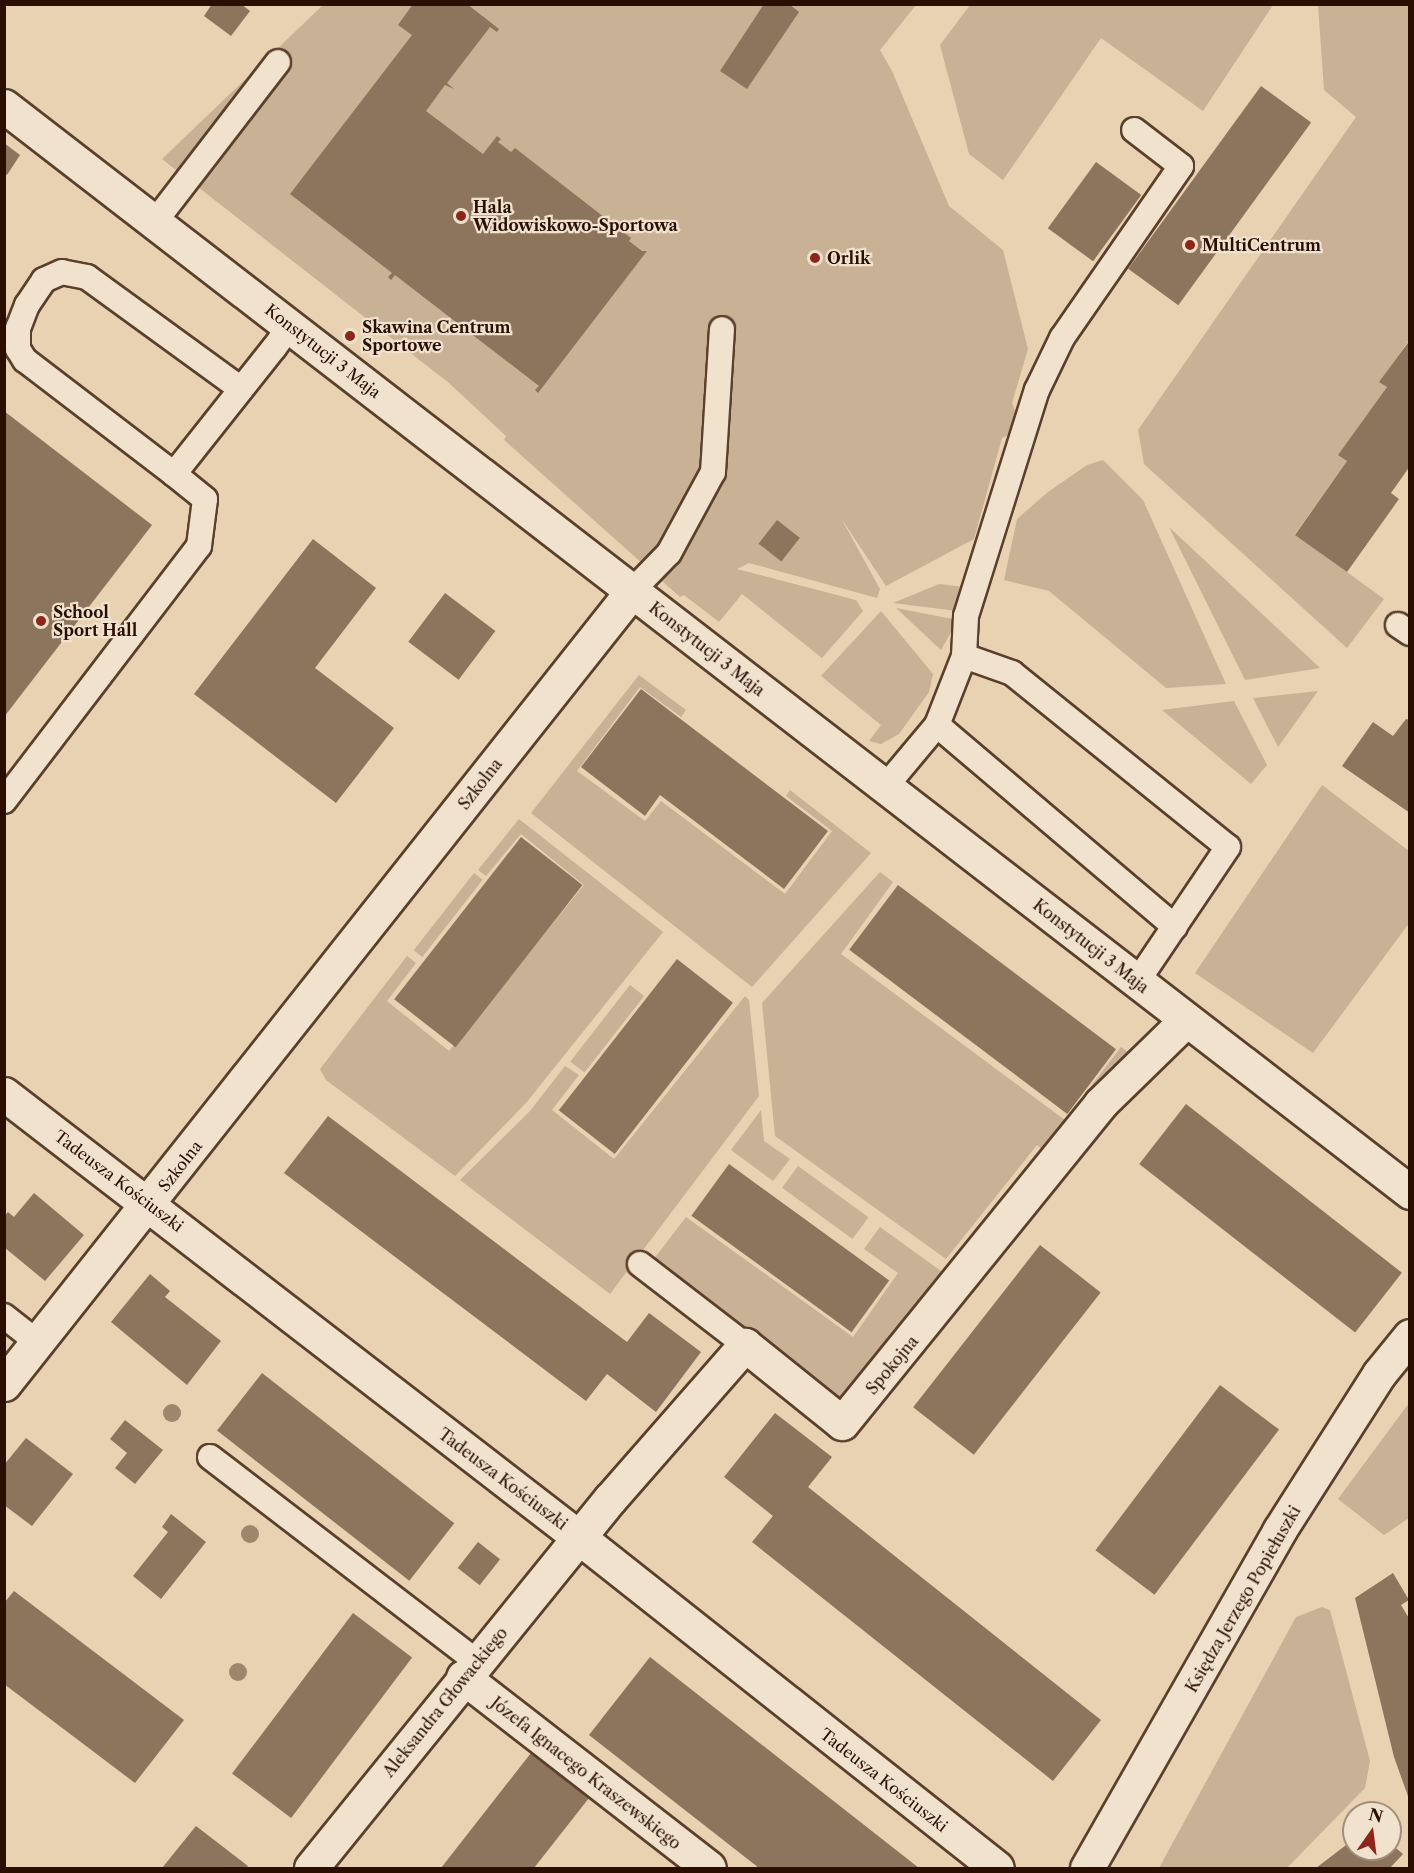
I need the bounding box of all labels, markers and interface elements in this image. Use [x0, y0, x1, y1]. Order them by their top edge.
place label: Hala Widowiskowo-Sportowa [473, 197, 678, 235]
marker: Hala Widowiskowo-Sportowa [454, 209, 468, 223]
place label: MultiCentrum [1202, 235, 1321, 255]
marker: MultiCentrum [1183, 238, 1197, 252]
place label: Orlik [827, 248, 870, 268]
marker: Orlik [808, 251, 822, 265]
street label: Konstytucji 3 Maja [261, 300, 385, 402]
place label: Skawina Centrum Sportowe [362, 317, 511, 355]
marker: Skawina Centrum Sportowe [343, 329, 357, 343]
street label: Konstytucji 3 Maja [645, 598, 769, 700]
place label: School Sport Hall [53, 602, 137, 640]
marker: School Sport Hall [34, 614, 48, 628]
street label: Szkolna [454, 755, 506, 813]
street label: Konstytucji 3 Maja [1029, 895, 1153, 997]
street label: Tadeusza Kościuszki [51, 1126, 187, 1236]
street label: Szkolna [154, 1137, 206, 1195]
street label: Spokojna [862, 1332, 922, 1398]
street label: Tadeusza Kościuszki [435, 1424, 571, 1534]
street label: Księdza Jerzego Popiełuszki [1182, 1502, 1304, 1696]
street label: Aleksandra Głowackiego [379, 1623, 511, 1781]
street label: Józefa Ignacego Kraszewskiego [487, 1693, 685, 1853]
street label: Tadeusza Kościuszki [816, 1724, 952, 1836]
north arrow [1342, 1801, 1402, 1861]
text: N [1367, 1804, 1385, 1827]

